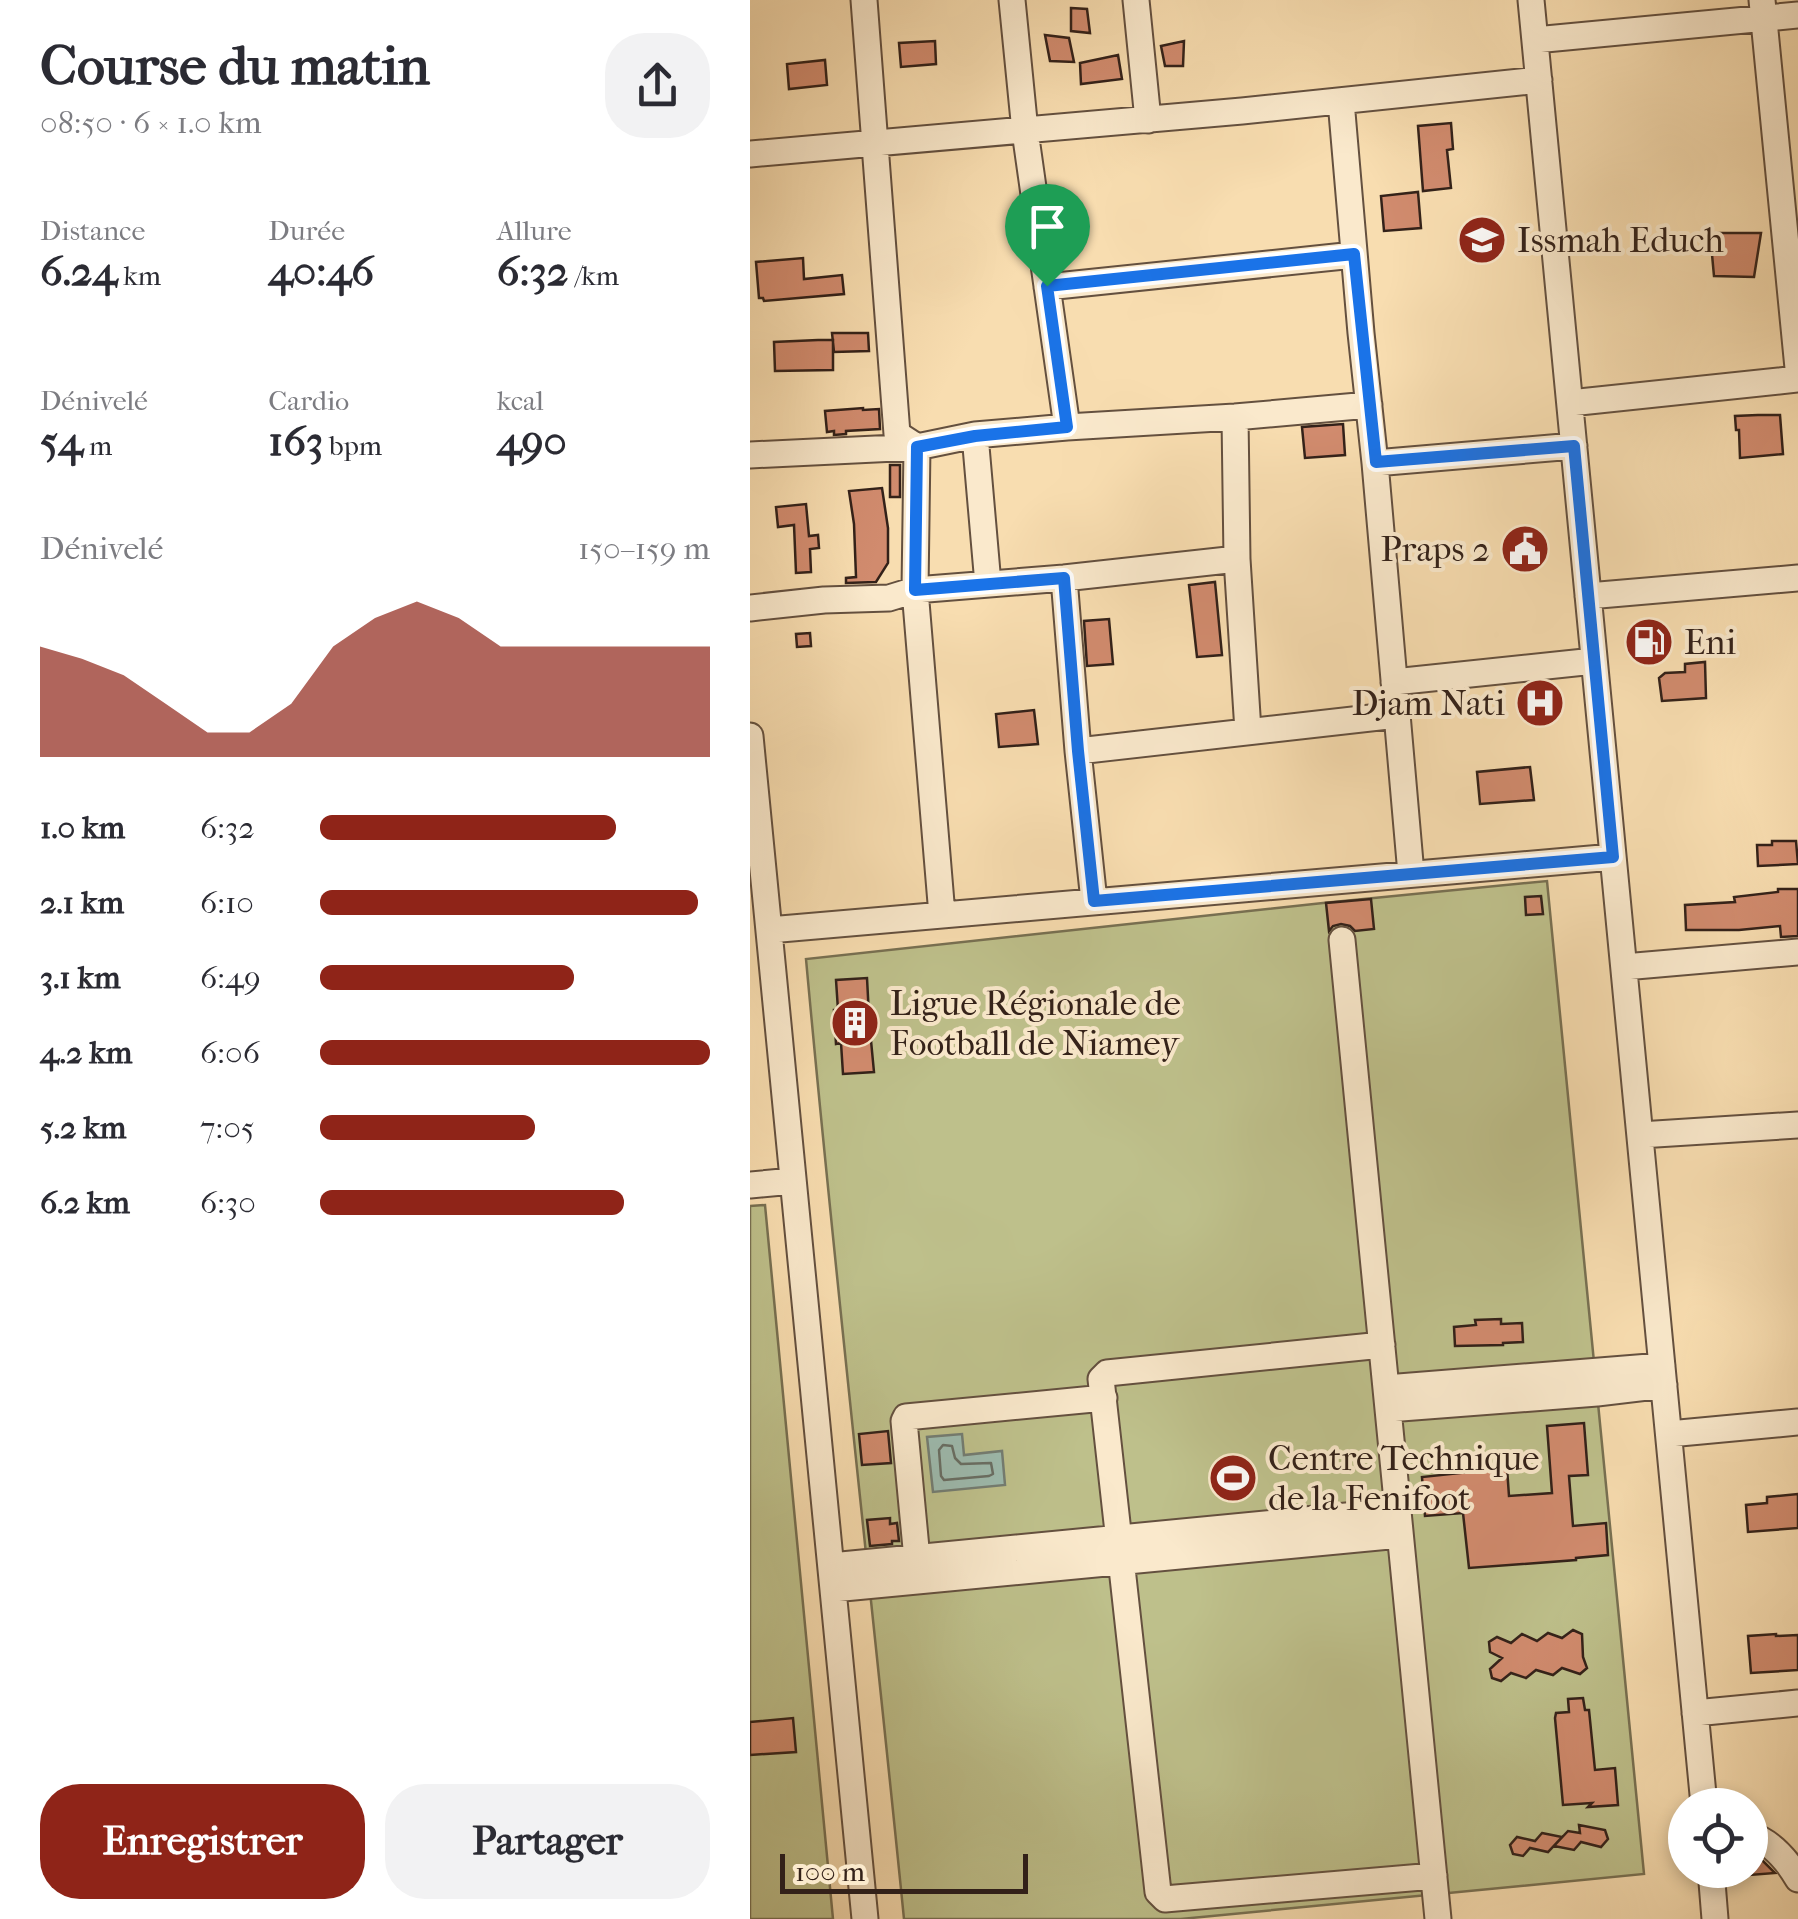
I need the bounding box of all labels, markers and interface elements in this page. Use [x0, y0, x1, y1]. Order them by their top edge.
button: share [605, 33, 710, 138]
text: Course du matin [40, 34, 430, 98]
text: 08:50 · 6 × 1.0 km [40, 104, 262, 141]
pin [1005, 184, 1090, 287]
icon: arrive [1020, 199, 1075, 254]
text: Distance [40, 214, 145, 247]
text: Durée [268, 214, 345, 247]
text: Allure [497, 214, 572, 247]
school or university icon: Issmah Educh [1456, 214, 1508, 266]
place label: Issmah Educh [1517, 220, 1724, 261]
text: 6.24 [40, 247, 117, 296]
text: 40:46 [268, 247, 374, 296]
text: 6:32 [497, 247, 568, 296]
text: km [117, 259, 161, 292]
text: /km [568, 259, 619, 292]
text: Dénivelé [40, 384, 148, 417]
text: Cardio [268, 384, 349, 417]
text: kcal [497, 384, 544, 417]
text: 54 [40, 417, 83, 466]
text: 163 [268, 417, 323, 466]
text: 490 [497, 417, 567, 466]
text: m [83, 429, 112, 462]
text: bpm [323, 429, 382, 462]
public building icon: Praps 2 [1499, 523, 1551, 575]
place label: Praps 2 [1380, 529, 1490, 570]
text: Dénivelé [40, 530, 163, 567]
text: 150–159 m [578, 530, 710, 567]
fuel station icon: Eni [1623, 616, 1675, 668]
place label: Eni [1684, 622, 1736, 663]
hospital icon: Djam Nati [1514, 677, 1566, 729]
place label: Djam Nati [1352, 683, 1505, 724]
text: 1.0 km [40, 809, 125, 846]
text: 6:32 [200, 809, 255, 846]
text: 2.1 km [40, 884, 124, 921]
text: 6:10 [200, 884, 254, 921]
text: 3.1 km [40, 959, 121, 996]
text: 6:49 [200, 959, 261, 996]
place label: Ligue Régionale de Football de Niamey [890, 983, 1181, 1064]
building icon: Ligue Régionale de Football de Niamey [829, 997, 881, 1049]
text: 4.2 km [40, 1034, 132, 1071]
text: 6:06 [200, 1034, 260, 1071]
text: 5.2 km [40, 1109, 126, 1146]
text: 7:05 [200, 1109, 255, 1146]
text: 6.2 km [40, 1184, 130, 1221]
text: 6:30 [200, 1184, 256, 1221]
place label: Centre Technique de la Fenifoot [1268, 1438, 1539, 1519]
sports icon: Centre Technique de la Fenifoot [1207, 1452, 1259, 1504]
button: Enregistrer [40, 1784, 365, 1899]
button: Partager [385, 1784, 710, 1899]
map controls [1668, 1788, 1768, 1888]
button: locate [1668, 1788, 1768, 1888]
scale bar [780, 1849, 1028, 1894]
text: 100 m [795, 1855, 865, 1888]

